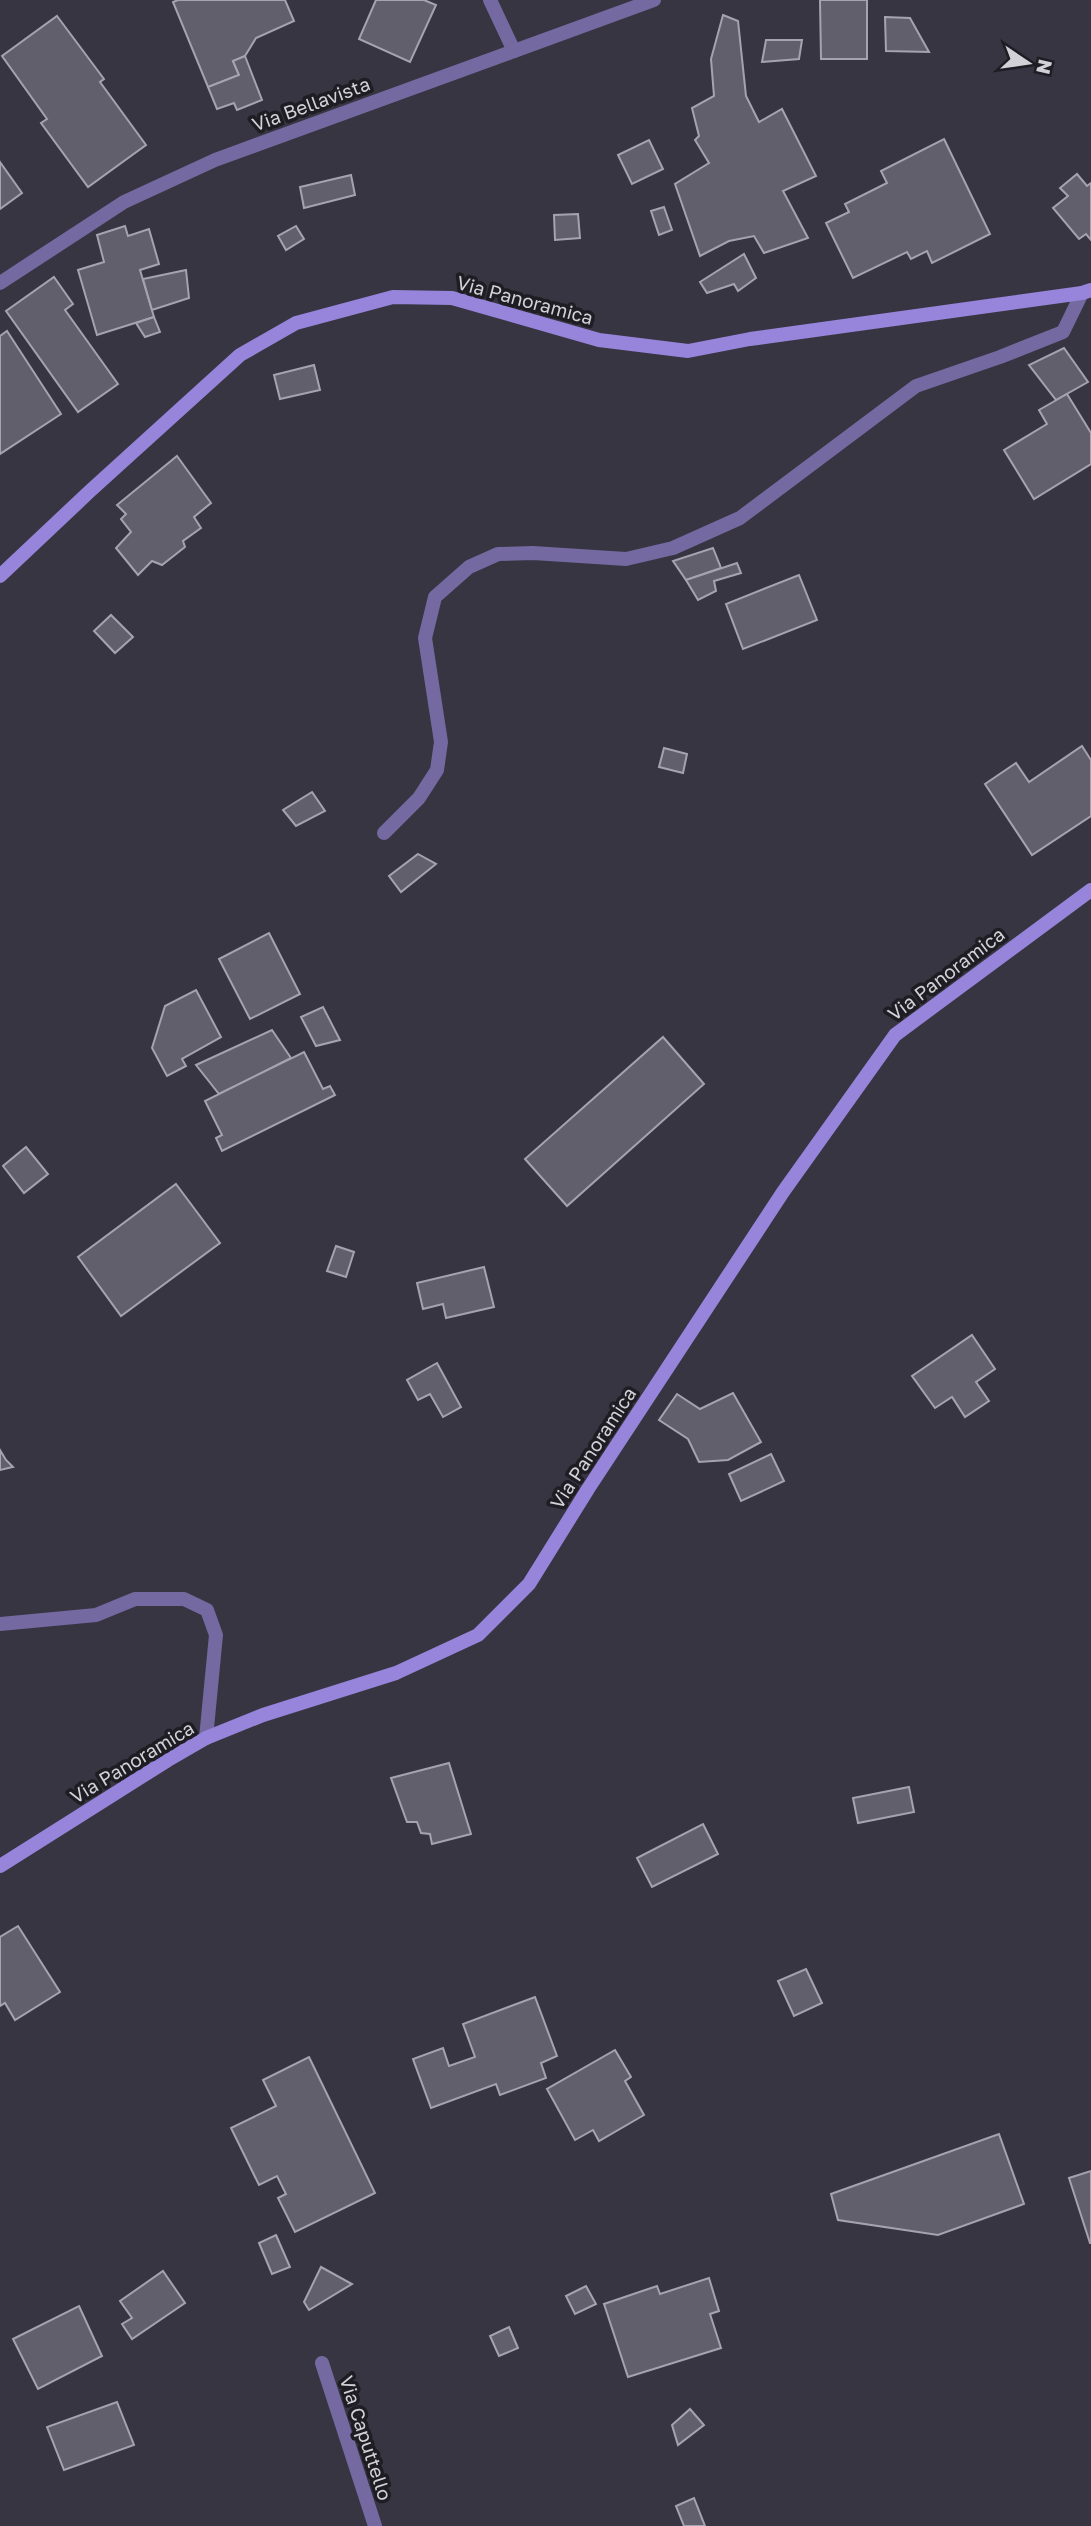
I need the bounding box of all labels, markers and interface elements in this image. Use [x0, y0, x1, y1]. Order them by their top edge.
north arrow [993, 28, 1063, 98]
text: N [1032, 57, 1058, 77]
street label: Via Bellavista [249, 72, 373, 135]
street label: Via Panoramica [454, 270, 596, 329]
street label: Via Panoramica [883, 922, 1009, 1025]
street label: Via Panoramica [545, 1383, 640, 1513]
street label: Via Panoramica [66, 1716, 198, 1808]
street label: Via Caputtello [336, 2373, 397, 2503]

